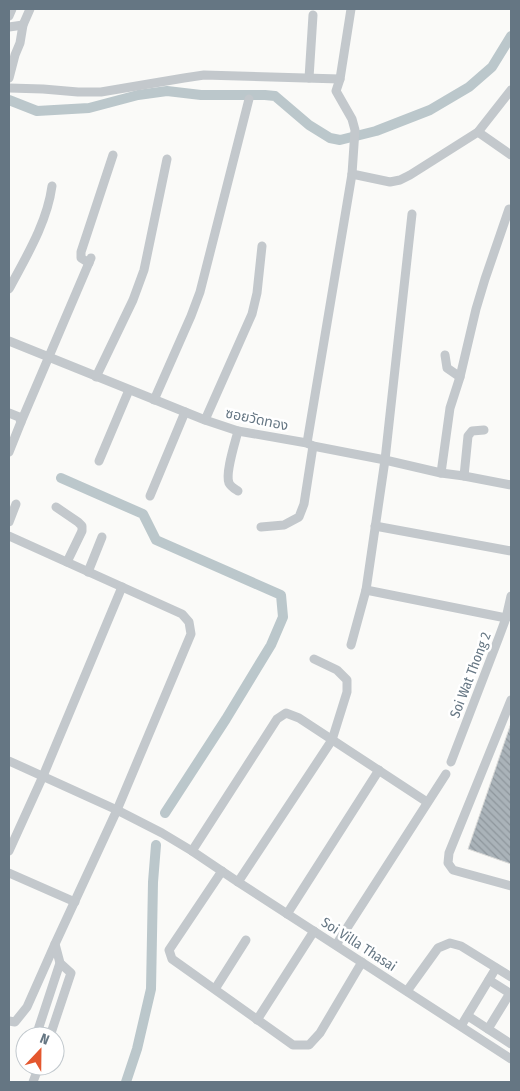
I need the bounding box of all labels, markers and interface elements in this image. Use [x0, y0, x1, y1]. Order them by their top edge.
street label: ซอยวัดทอง [224, 405, 290, 434]
street label: Soi Wat Thong 2 [446, 630, 495, 721]
street label: Soi Villa Thasai [318, 914, 399, 975]
north arrow [15, 1026, 65, 1076]
text: N [38, 1030, 52, 1049]

